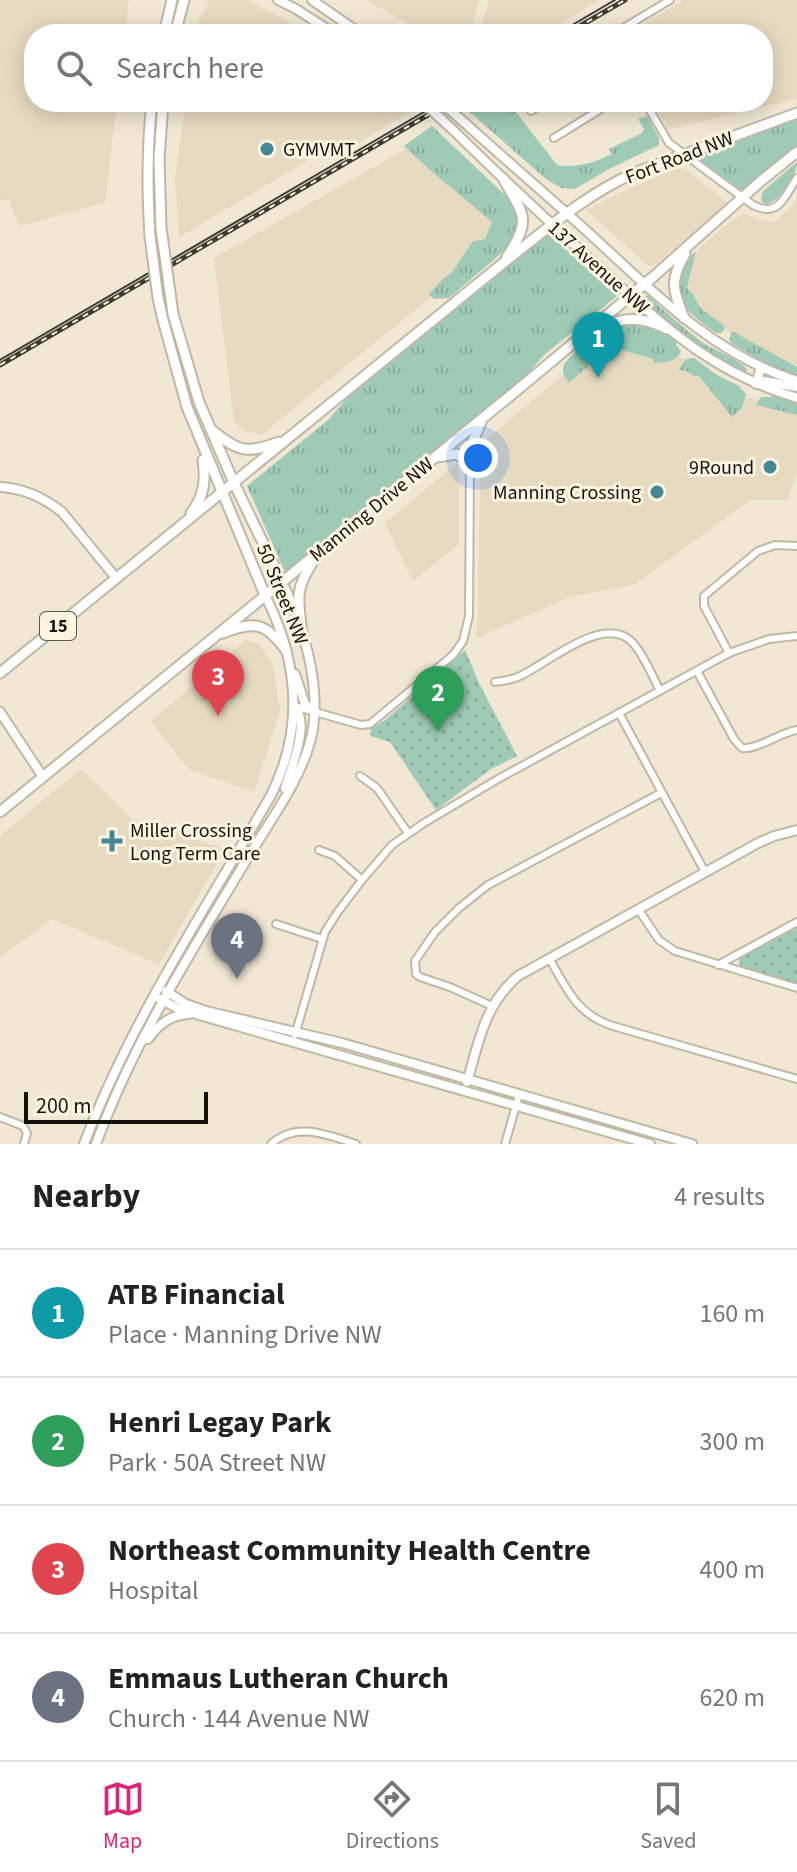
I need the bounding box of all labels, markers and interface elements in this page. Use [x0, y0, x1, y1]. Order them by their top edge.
search box [24, 24, 773, 112]
icon: search [52, 46, 96, 90]
text: Search here [116, 47, 264, 90]
street label: Fort Road NW [621, 124, 738, 191]
place label: GYMVMT [283, 136, 355, 164]
marker: GYMVMT [258, 140, 276, 158]
street label: 137 Avenue NW [541, 214, 656, 321]
pin: 1 [572, 312, 624, 378]
your location [458, 438, 498, 478]
street label: Manning Drive NW [304, 451, 440, 569]
place label: 9Round [689, 454, 754, 482]
marker: 9Round [761, 458, 779, 476]
place label: Manning Crossing [493, 479, 641, 507]
marker: Manning Crossing [648, 483, 666, 501]
street label: 50 Street NW [249, 540, 315, 649]
road number: 15 [40, 612, 76, 640]
pin: 3 [192, 650, 244, 716]
pin: 2 [412, 666, 464, 732]
place label: Miller Crossing Long Term Care [130, 817, 260, 868]
marker: Miller Crossing Long Term Care [101, 830, 123, 852]
pin: 4 [211, 913, 263, 979]
scale bar [24, 1088, 208, 1124]
text: 200 m [36, 1090, 91, 1122]
text: Nearby [32, 1172, 140, 1221]
text: 4 results [674, 1178, 765, 1215]
text: ATB Financial [108, 1273, 285, 1316]
text: 1 [51, 1295, 65, 1332]
text: 160 m [699, 1295, 765, 1332]
text: Place · Manning Drive NW [108, 1316, 382, 1353]
text: Henri Legay Park [108, 1401, 331, 1444]
text: 2 [51, 1423, 65, 1460]
text: 300 m [699, 1423, 765, 1460]
text: Park · 50A Street NW [108, 1444, 326, 1481]
text: Northeast Community Health Centre [108, 1529, 591, 1572]
text: 3 [51, 1551, 65, 1588]
text: 400 m [699, 1551, 765, 1588]
text: Hospital [108, 1572, 199, 1609]
text: Emmaus Lutheran Church [108, 1657, 449, 1700]
text: 4 [51, 1679, 65, 1716]
text: 620 m [699, 1679, 765, 1716]
text: Church · 144 Avenue NW [108, 1700, 369, 1737]
tab: Map [101, 1777, 145, 1857]
tab: Directions [346, 1777, 439, 1857]
tab: Saved [640, 1777, 696, 1857]

